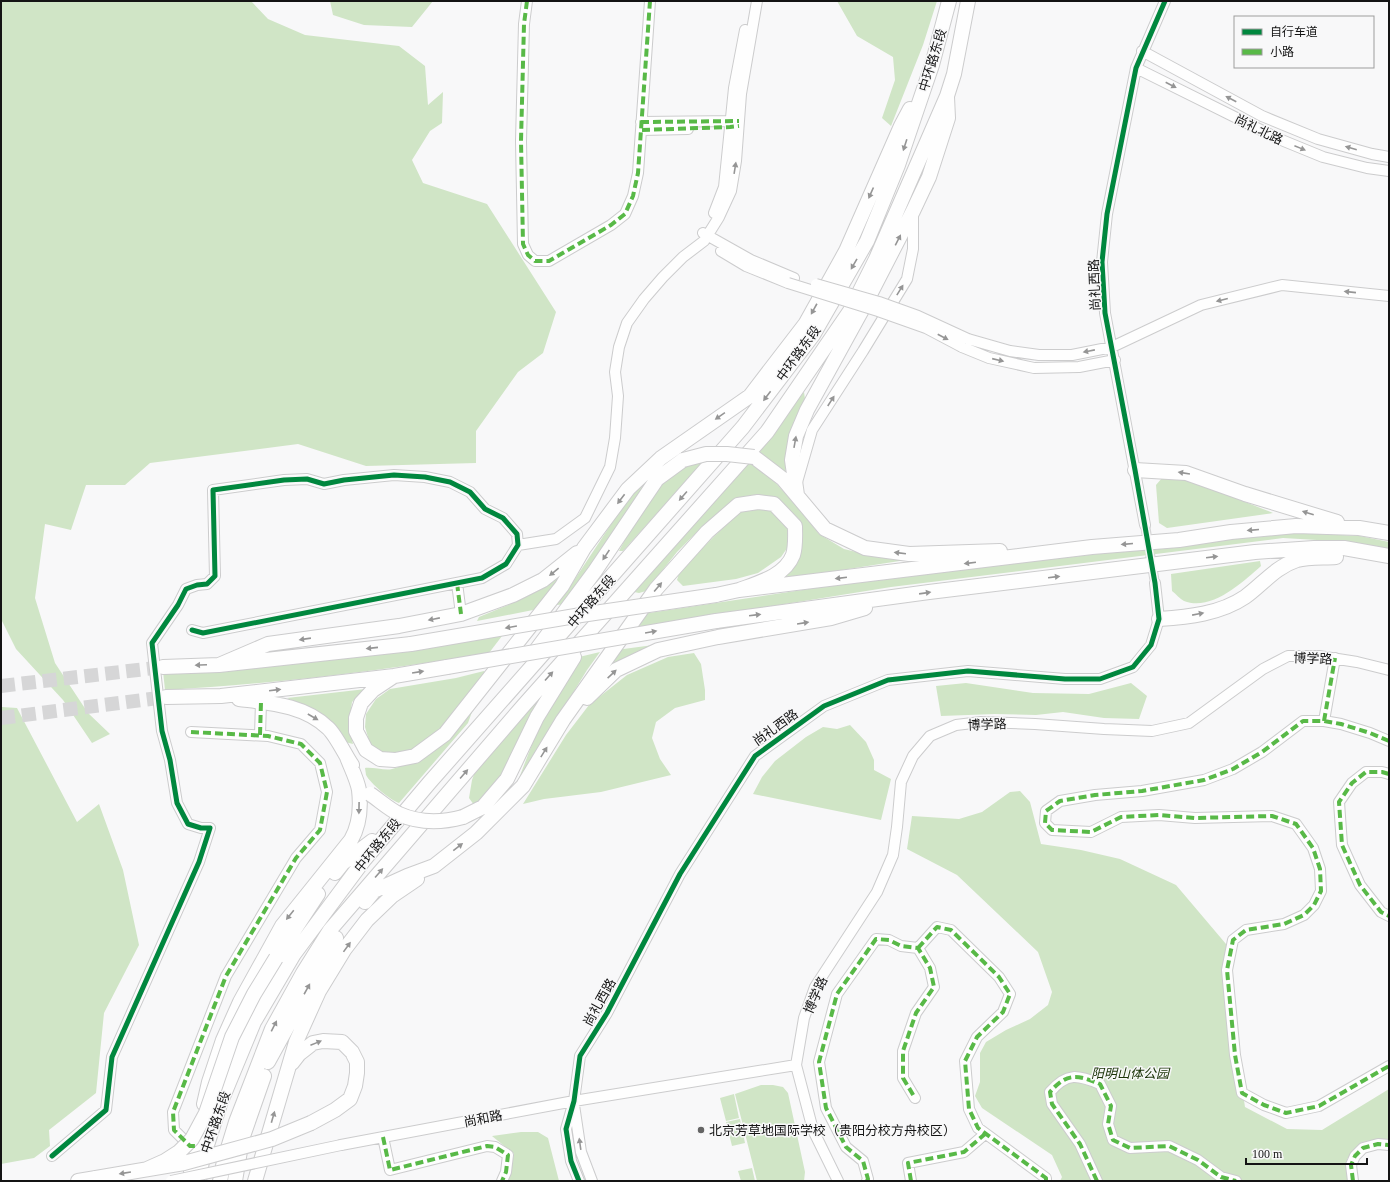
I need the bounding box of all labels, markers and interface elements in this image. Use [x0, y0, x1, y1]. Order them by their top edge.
legend [1234, 16, 1374, 68]
text: 自行车道 [1270, 25, 1318, 39]
street label: 中环路东段 [916, 27, 949, 93]
text: 小路 [1270, 45, 1294, 59]
one-way arrow [1165, 82, 1176, 88]
one-way arrow [1225, 96, 1237, 103]
street label: 尚礼北路 [1232, 111, 1285, 148]
one-way arrow [902, 140, 908, 152]
one-way arrow [1295, 145, 1307, 151]
one-way arrow [1345, 145, 1357, 151]
one-way arrow [732, 161, 738, 174]
one-way arrow [868, 187, 874, 199]
one-way arrow [895, 234, 901, 245]
one-way arrow [850, 259, 857, 270]
street label: 尚礼西路 [1086, 259, 1103, 311]
one-way arrow [896, 285, 904, 296]
one-way arrow [1344, 289, 1356, 295]
one-way arrow [1216, 297, 1228, 303]
one-way arrow [810, 303, 817, 315]
street label: 中环路东段 [773, 323, 824, 384]
one-way arrow [938, 334, 949, 340]
one-way arrow [1083, 349, 1095, 355]
one-way arrow [992, 357, 1005, 363]
one-way arrow [763, 391, 771, 402]
one-way arrow [827, 396, 835, 406]
one-way arrow [715, 412, 726, 420]
one-way arrow [792, 436, 798, 448]
one-way arrow [1178, 470, 1190, 476]
one-way arrow [679, 490, 688, 501]
one-way arrow [616, 493, 625, 504]
one-way arrow [1301, 510, 1313, 516]
one-way arrow [1247, 526, 1259, 533]
one-way arrow [1121, 541, 1133, 548]
one-way arrow [602, 549, 610, 560]
one-way arrow [894, 550, 906, 556]
one-way arrow [1206, 554, 1218, 560]
one-way arrow [964, 560, 976, 566]
one-way arrow [548, 568, 559, 576]
street label: 中环路东段 [564, 572, 618, 631]
one-way arrow [1048, 573, 1060, 580]
one-way arrow [835, 575, 847, 582]
one-way arrow [653, 582, 662, 593]
one-way arrow [919, 590, 931, 596]
one-way arrow [1192, 611, 1204, 617]
one-way arrow [749, 612, 761, 619]
one-way arrow [428, 617, 440, 623]
one-way arrow [797, 620, 809, 626]
one-way arrow [505, 625, 517, 631]
one-way arrow [645, 629, 658, 635]
one-way arrow [299, 636, 311, 642]
one-way arrow [366, 645, 378, 651]
street label: 博学路 [1293, 650, 1333, 667]
one-way arrow [194, 662, 207, 668]
one-way arrow [412, 669, 424, 675]
one-way arrow [607, 669, 617, 679]
one-way arrow [545, 671, 554, 681]
one-way arrow [269, 686, 281, 693]
street label: 尚礼西路 [750, 706, 801, 749]
one-way arrow [307, 714, 319, 721]
street label: 博学路 [967, 716, 1007, 733]
one-way arrow [540, 746, 547, 758]
one-way arrow [460, 769, 469, 780]
one-way arrow [355, 802, 362, 814]
street label: 中环路东段 [351, 815, 404, 875]
one-way arrow [452, 843, 463, 852]
one-way arrow [375, 868, 384, 878]
one-way arrow [286, 910, 295, 921]
one-way arrow [343, 942, 351, 952]
street label: 博学路 [801, 974, 830, 1016]
street label: 尚礼西路 [580, 976, 619, 1029]
one-way arrow [304, 983, 311, 995]
one-way arrow [271, 1020, 277, 1031]
one-way arrow [311, 1040, 323, 1046]
park label: 阳明山体公园 [1091, 1066, 1171, 1081]
street label: 中环路东段 [198, 1089, 233, 1155]
street label: 尚和路 [463, 1107, 504, 1130]
one-way arrow [270, 1110, 276, 1122]
place label: 北京芳草地国际学校（贵阳分校方舟校区） [709, 1123, 956, 1138]
marker: 北京芳草地国际学校（贵阳分校方舟校区） [696, 1125, 706, 1135]
one-way arrow [577, 1138, 583, 1150]
scale bar [1246, 1140, 1367, 1166]
text: 100 m [1252, 1147, 1283, 1161]
one-way arrow [119, 1170, 131, 1176]

